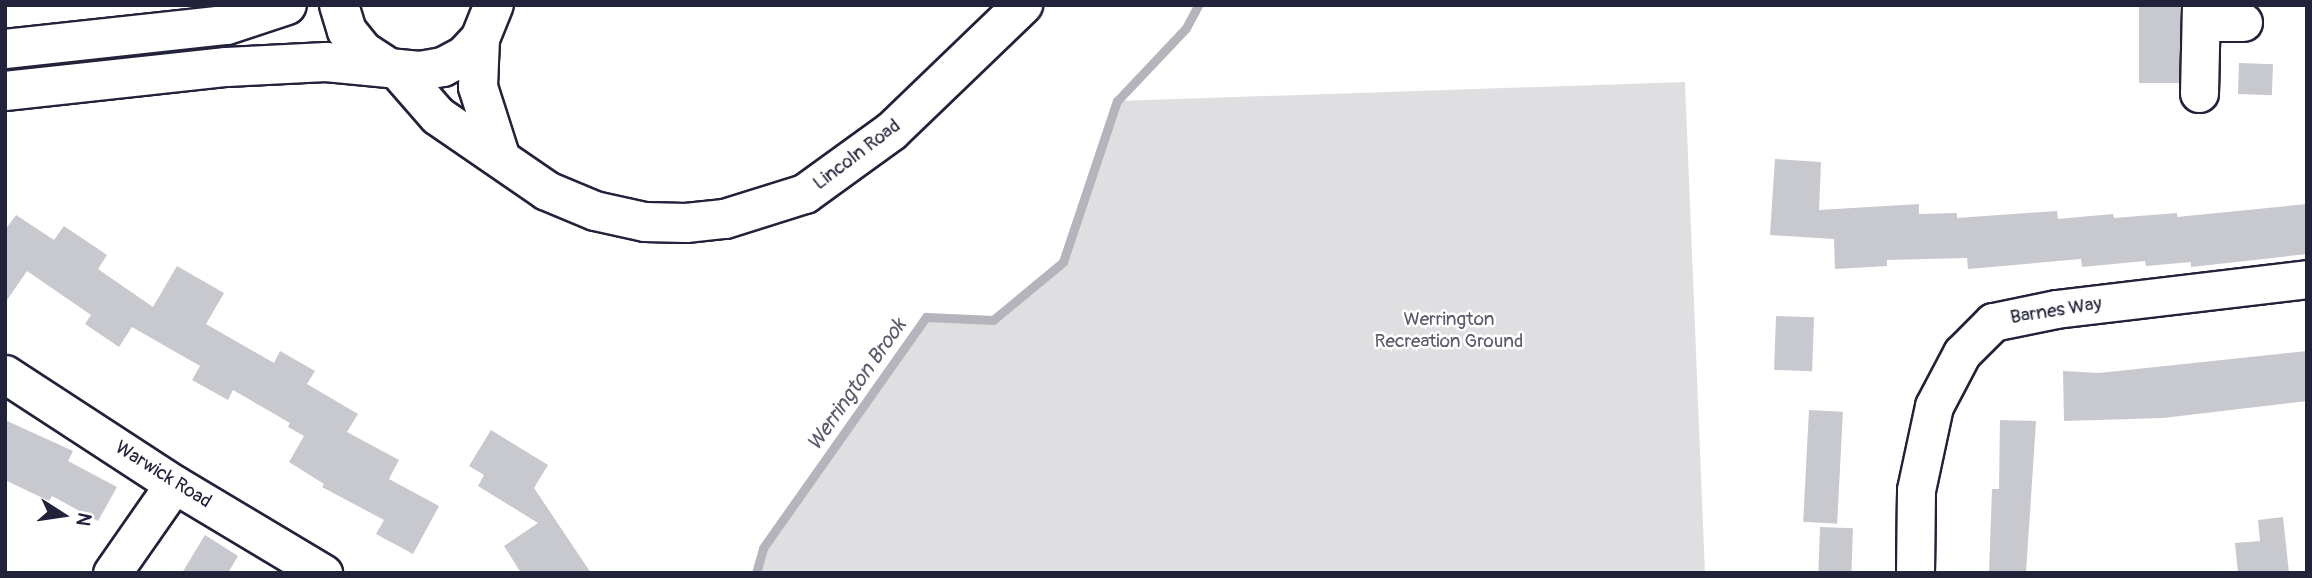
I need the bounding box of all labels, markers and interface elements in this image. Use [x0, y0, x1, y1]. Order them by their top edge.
street label: Lincoln Road [809, 115, 905, 195]
street label: Barnes Way [2009, 293, 2103, 329]
park label: Werrington Recreation Ground [1375, 309, 1523, 353]
water label: Werrington Brook [802, 314, 912, 456]
street label: Warwick Road [111, 436, 215, 514]
north arrow [28, 480, 98, 550]
text: N [70, 511, 97, 528]

